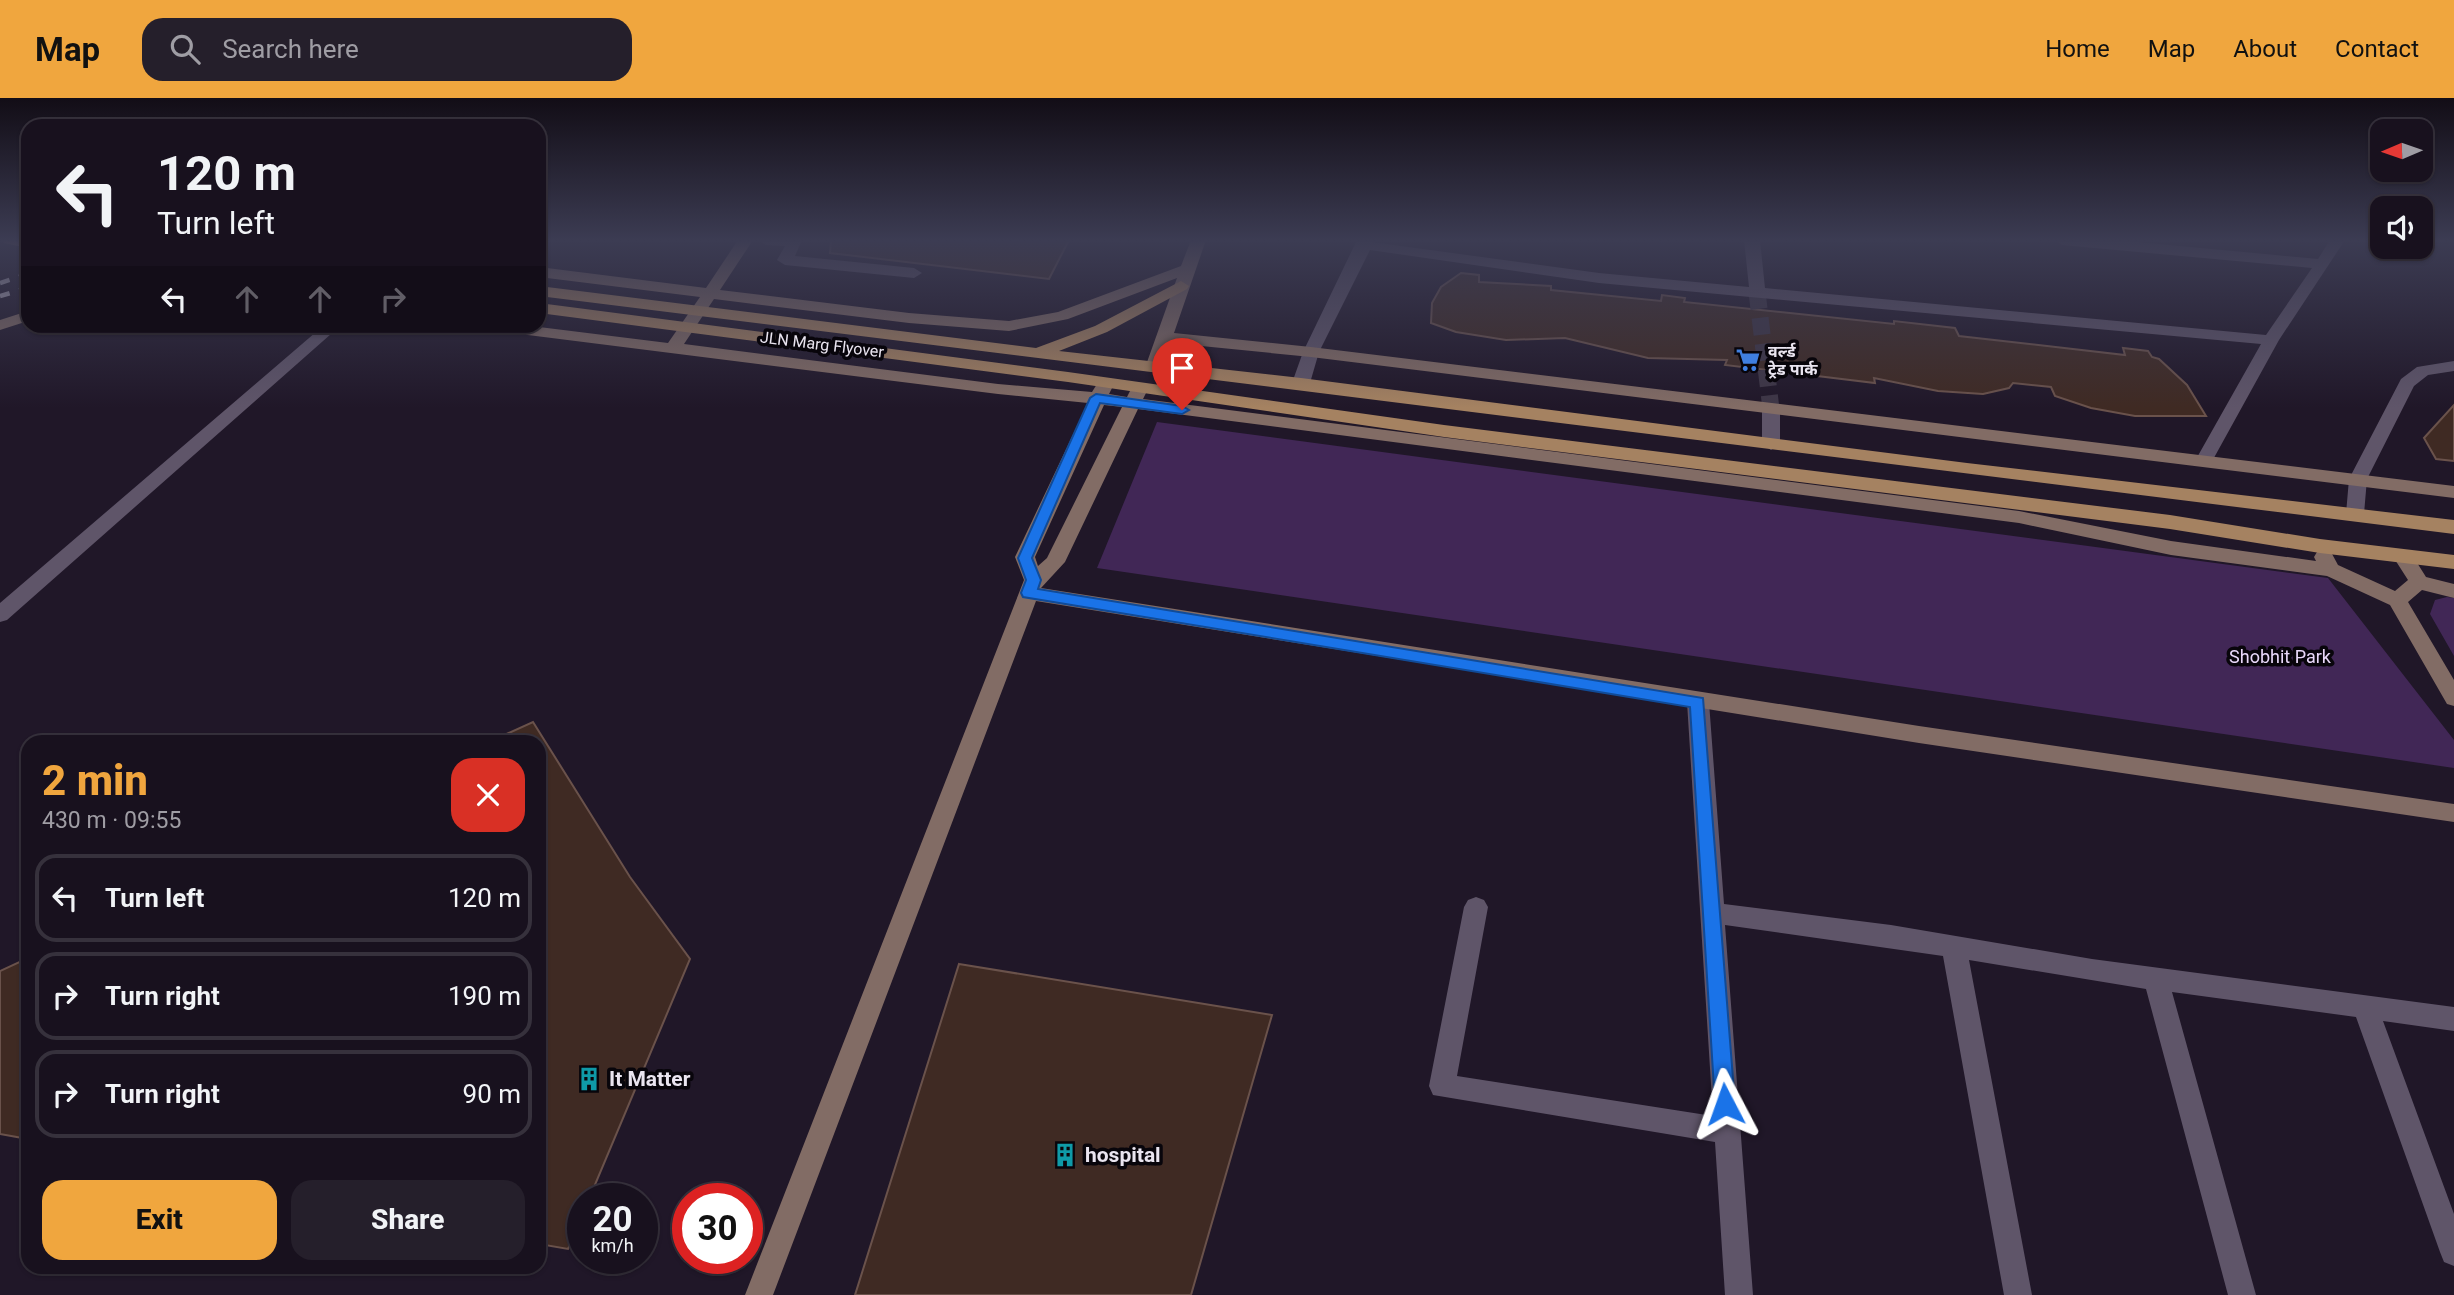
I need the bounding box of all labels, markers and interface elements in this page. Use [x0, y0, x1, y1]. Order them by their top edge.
search box [142, 18, 632, 81]
text: Map [35, 30, 100, 69]
icon: search [166, 30, 204, 68]
text: Search here [222, 34, 359, 64]
text: Home [2045, 35, 2110, 63]
text: Map [2148, 35, 2195, 63]
text: About [2233, 35, 2297, 63]
text: Contact [2335, 35, 2419, 63]
north arrow [2370, 119, 2432, 182]
map controls [2370, 119, 2433, 259]
text: 120 m [157, 145, 296, 202]
icon: left [42, 147, 133, 238]
button: sound [2370, 196, 2433, 259]
text: Turn left [157, 204, 275, 242]
icon: left [155, 280, 193, 318]
icon: ahead [228, 280, 266, 318]
icon: ahead [301, 280, 339, 318]
icon: right [374, 280, 412, 318]
street label: JLN Marg Flyover [759, 327, 885, 362]
pin [1152, 338, 1212, 410]
place label: वर्ल्ड ट्रेड पार्क [1768, 342, 1818, 379]
supermarket icon: वर्ल्ड ट्रेड पार्क [1734, 346, 1762, 374]
icon: arrive [1163, 349, 1201, 387]
park label: Shobhit Park [2229, 646, 2332, 667]
text: 2 min [42, 756, 148, 805]
button: close [451, 758, 525, 832]
text: 430 m · 09:55 [42, 807, 181, 834]
icon: left [46, 879, 84, 917]
text: Turn left [105, 883, 204, 913]
text: 120 m [448, 883, 521, 913]
icon: right [46, 977, 84, 1015]
text: Turn right [105, 981, 220, 1011]
text: 190 m [448, 981, 521, 1011]
building icon: It Matter [575, 1065, 603, 1093]
place label: It Matter [609, 1067, 691, 1091]
position arrow [1688, 1067, 1762, 1141]
icon: right [46, 1075, 84, 1113]
text: Turn right [105, 1079, 220, 1109]
text: 90 m [463, 1079, 521, 1109]
building icon: hospital [1051, 1141, 1079, 1169]
place label: hospital [1085, 1143, 1161, 1167]
button: Exit [42, 1180, 277, 1260]
button: Share [291, 1180, 525, 1260]
speed limit sign: 30 [672, 1183, 763, 1274]
text: 20 [592, 1199, 633, 1240]
text: km/h [591, 1235, 634, 1256]

